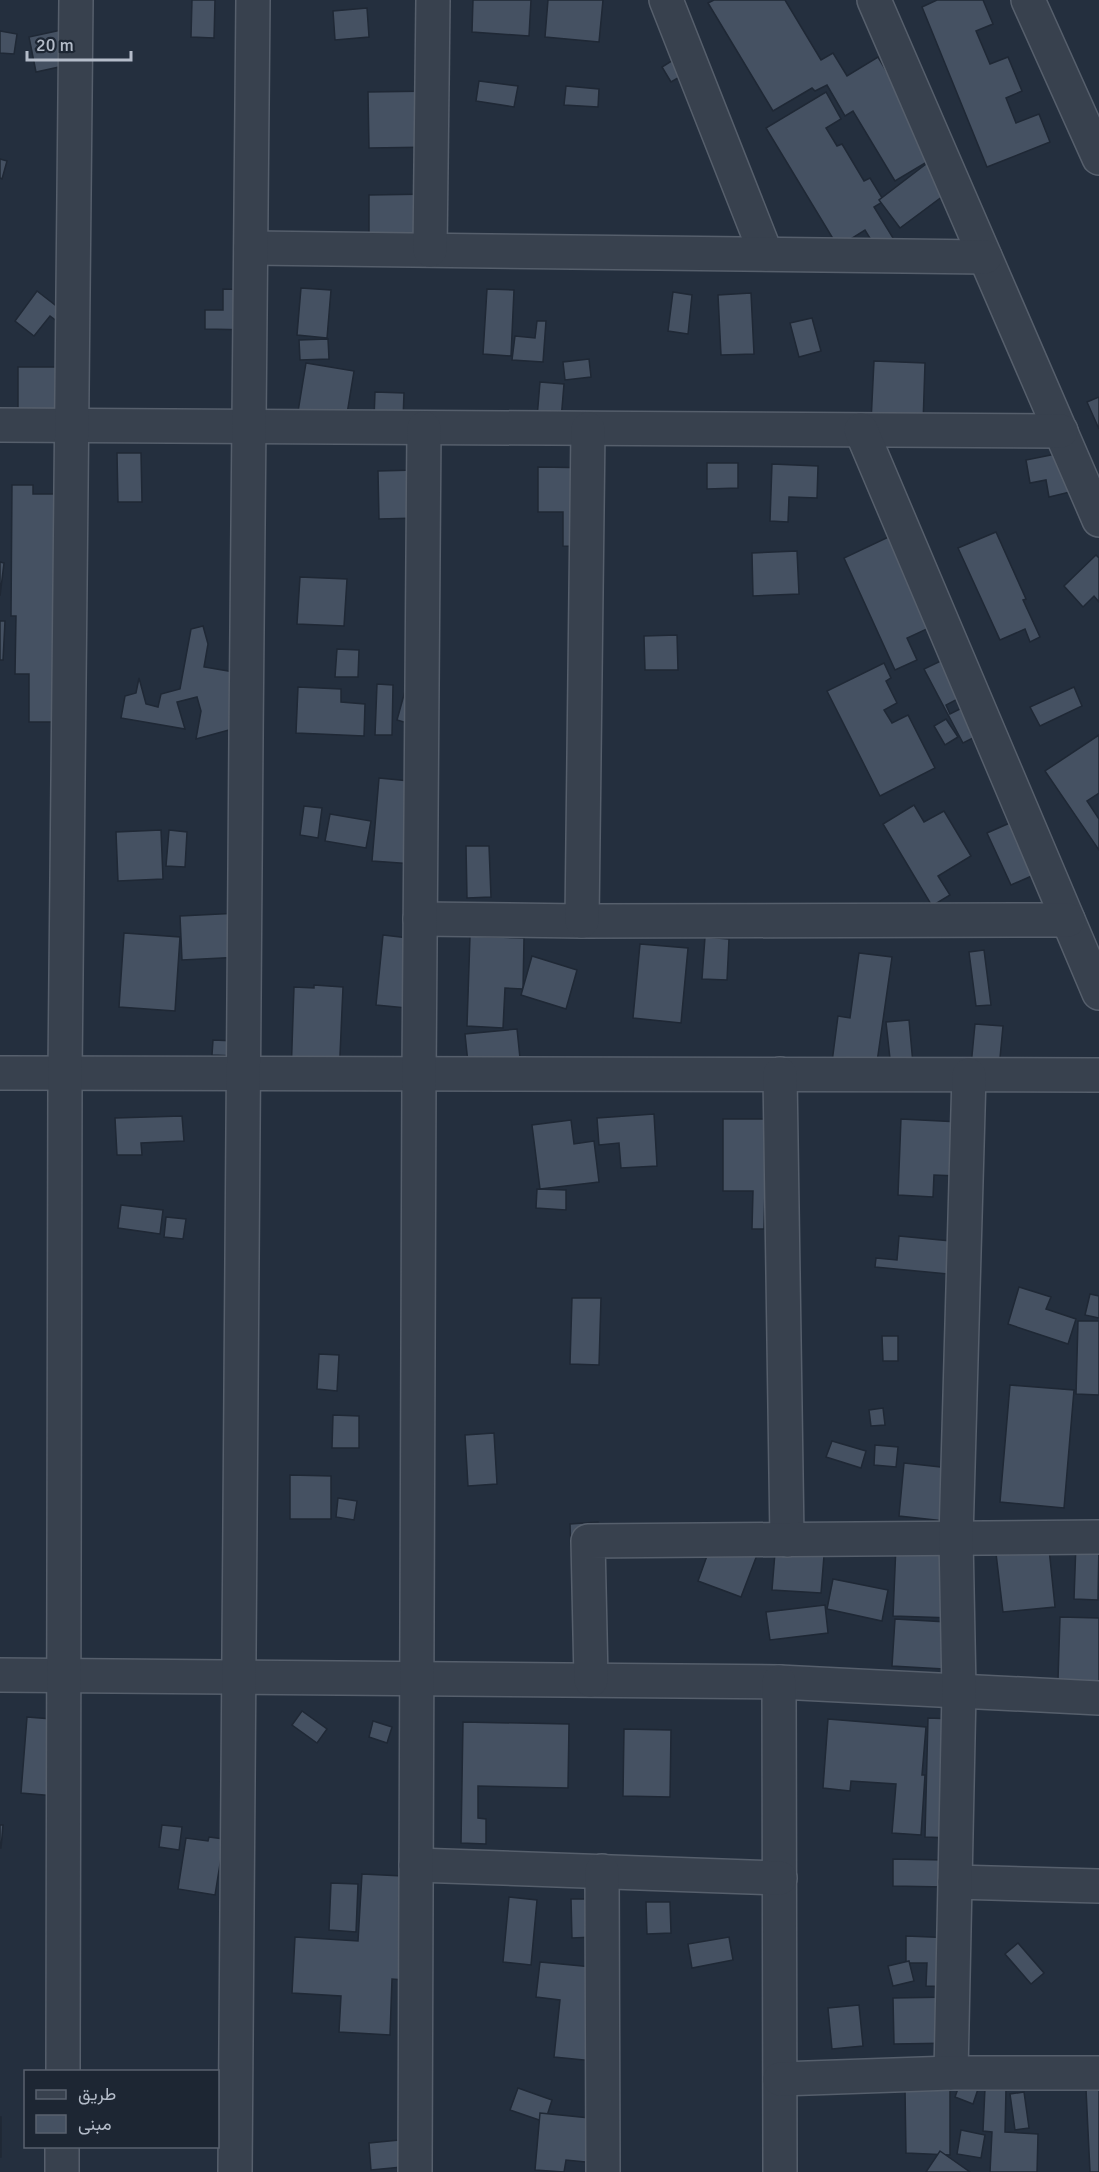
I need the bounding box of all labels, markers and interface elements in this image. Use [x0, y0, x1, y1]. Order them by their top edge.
scale bar [27, 24, 130, 62]
text: 20 m [36, 34, 74, 56]
legend [24, 2070, 219, 2148]
text: طريق [78, 2083, 116, 2105]
text: مبنى [78, 2113, 112, 2135]

